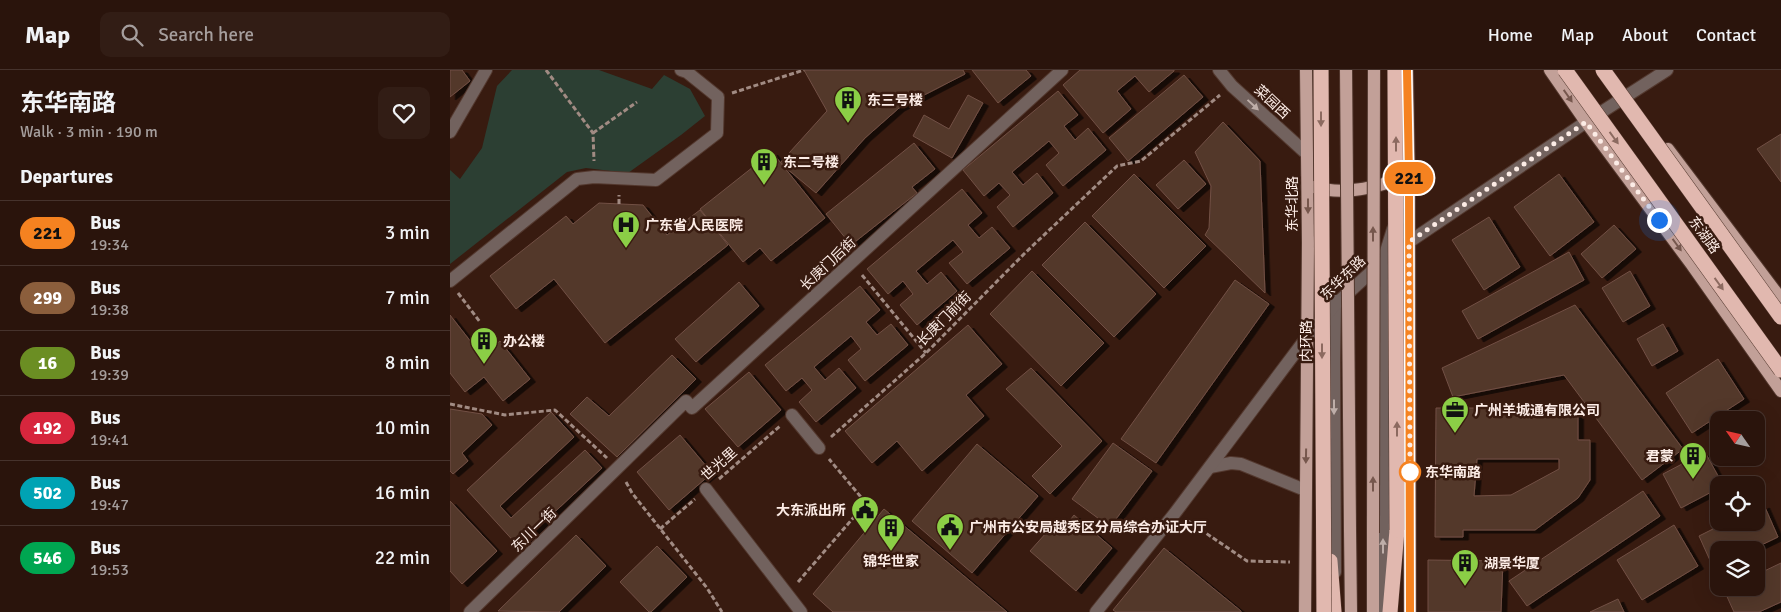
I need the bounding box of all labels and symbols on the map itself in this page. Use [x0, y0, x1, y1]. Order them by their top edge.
street label: 菜园西 [1251, 81, 1293, 123]
building icon: 东三号楼 [833, 85, 863, 124]
one-way arrow [1563, 89, 1573, 103]
place label: 东三号楼 [867, 92, 923, 109]
one-way arrow [1246, 99, 1258, 111]
one-way arrow [1317, 111, 1325, 127]
one-way arrow [1609, 131, 1619, 145]
one-way arrow [1392, 136, 1400, 152]
building icon: 东二号楼 [749, 147, 779, 186]
place label: 东二号楼 [783, 154, 839, 171]
line badge: 221 [1380, 162, 1438, 194]
street label: 东华北路 [1284, 176, 1301, 232]
one-way arrow [1304, 198, 1312, 214]
your location [1647, 208, 1672, 233]
hospital icon: 广东省人民医院 [611, 210, 641, 249]
street label: 东湖路 [1685, 213, 1723, 257]
place label: 广东省人民医院 [645, 217, 743, 234]
one-way arrow [1369, 226, 1377, 242]
street label: 长庚门后街 [797, 234, 859, 294]
one-way arrow [1672, 238, 1683, 251]
street label: 东华东路 [1317, 252, 1369, 304]
one-way arrow [1714, 277, 1724, 291]
street label: 长庚门前街 [913, 288, 975, 350]
street label: 内环路 [1298, 320, 1315, 362]
building icon: 办公楼 [469, 326, 499, 365]
place label: 办公楼 [503, 333, 545, 350]
one-way arrow [1318, 343, 1326, 359]
office icon: 广州羊城通有限公司 [1440, 395, 1470, 434]
one-way arrow [1330, 399, 1338, 415]
place label: 广州羊城通有限公司 [1474, 402, 1600, 419]
north arrow [1710, 411, 1765, 466]
one-way arrow [1393, 421, 1401, 437]
building icon: 君蒙 [1678, 441, 1708, 480]
street label: 世光里 [698, 444, 740, 484]
one-way arrow [1301, 448, 1309, 464]
place label: 君蒙 [1646, 448, 1674, 465]
marker: 东华南路 [1399, 461, 1421, 483]
place label: 东华南路 [1425, 464, 1481, 481]
one-way arrow [1369, 476, 1377, 492]
public building icon: 大东派出所 [850, 495, 880, 534]
place label: 大东派出所 [776, 502, 846, 519]
street label: 东川一街 [508, 504, 560, 556]
public building icon: 广州市公安局越秀区分局综合办证大厅 [935, 512, 965, 551]
building icon: 锦华世家 [876, 513, 906, 552]
place label: 广州市公安局越秀区分局综合办证大厅 [969, 519, 1207, 536]
one-way arrow [1379, 538, 1387, 554]
building icon: 湖景华厦 [1450, 548, 1480, 587]
place label: 锦华世家 [863, 553, 919, 570]
place label: 湖景华厦 [1484, 555, 1540, 572]

